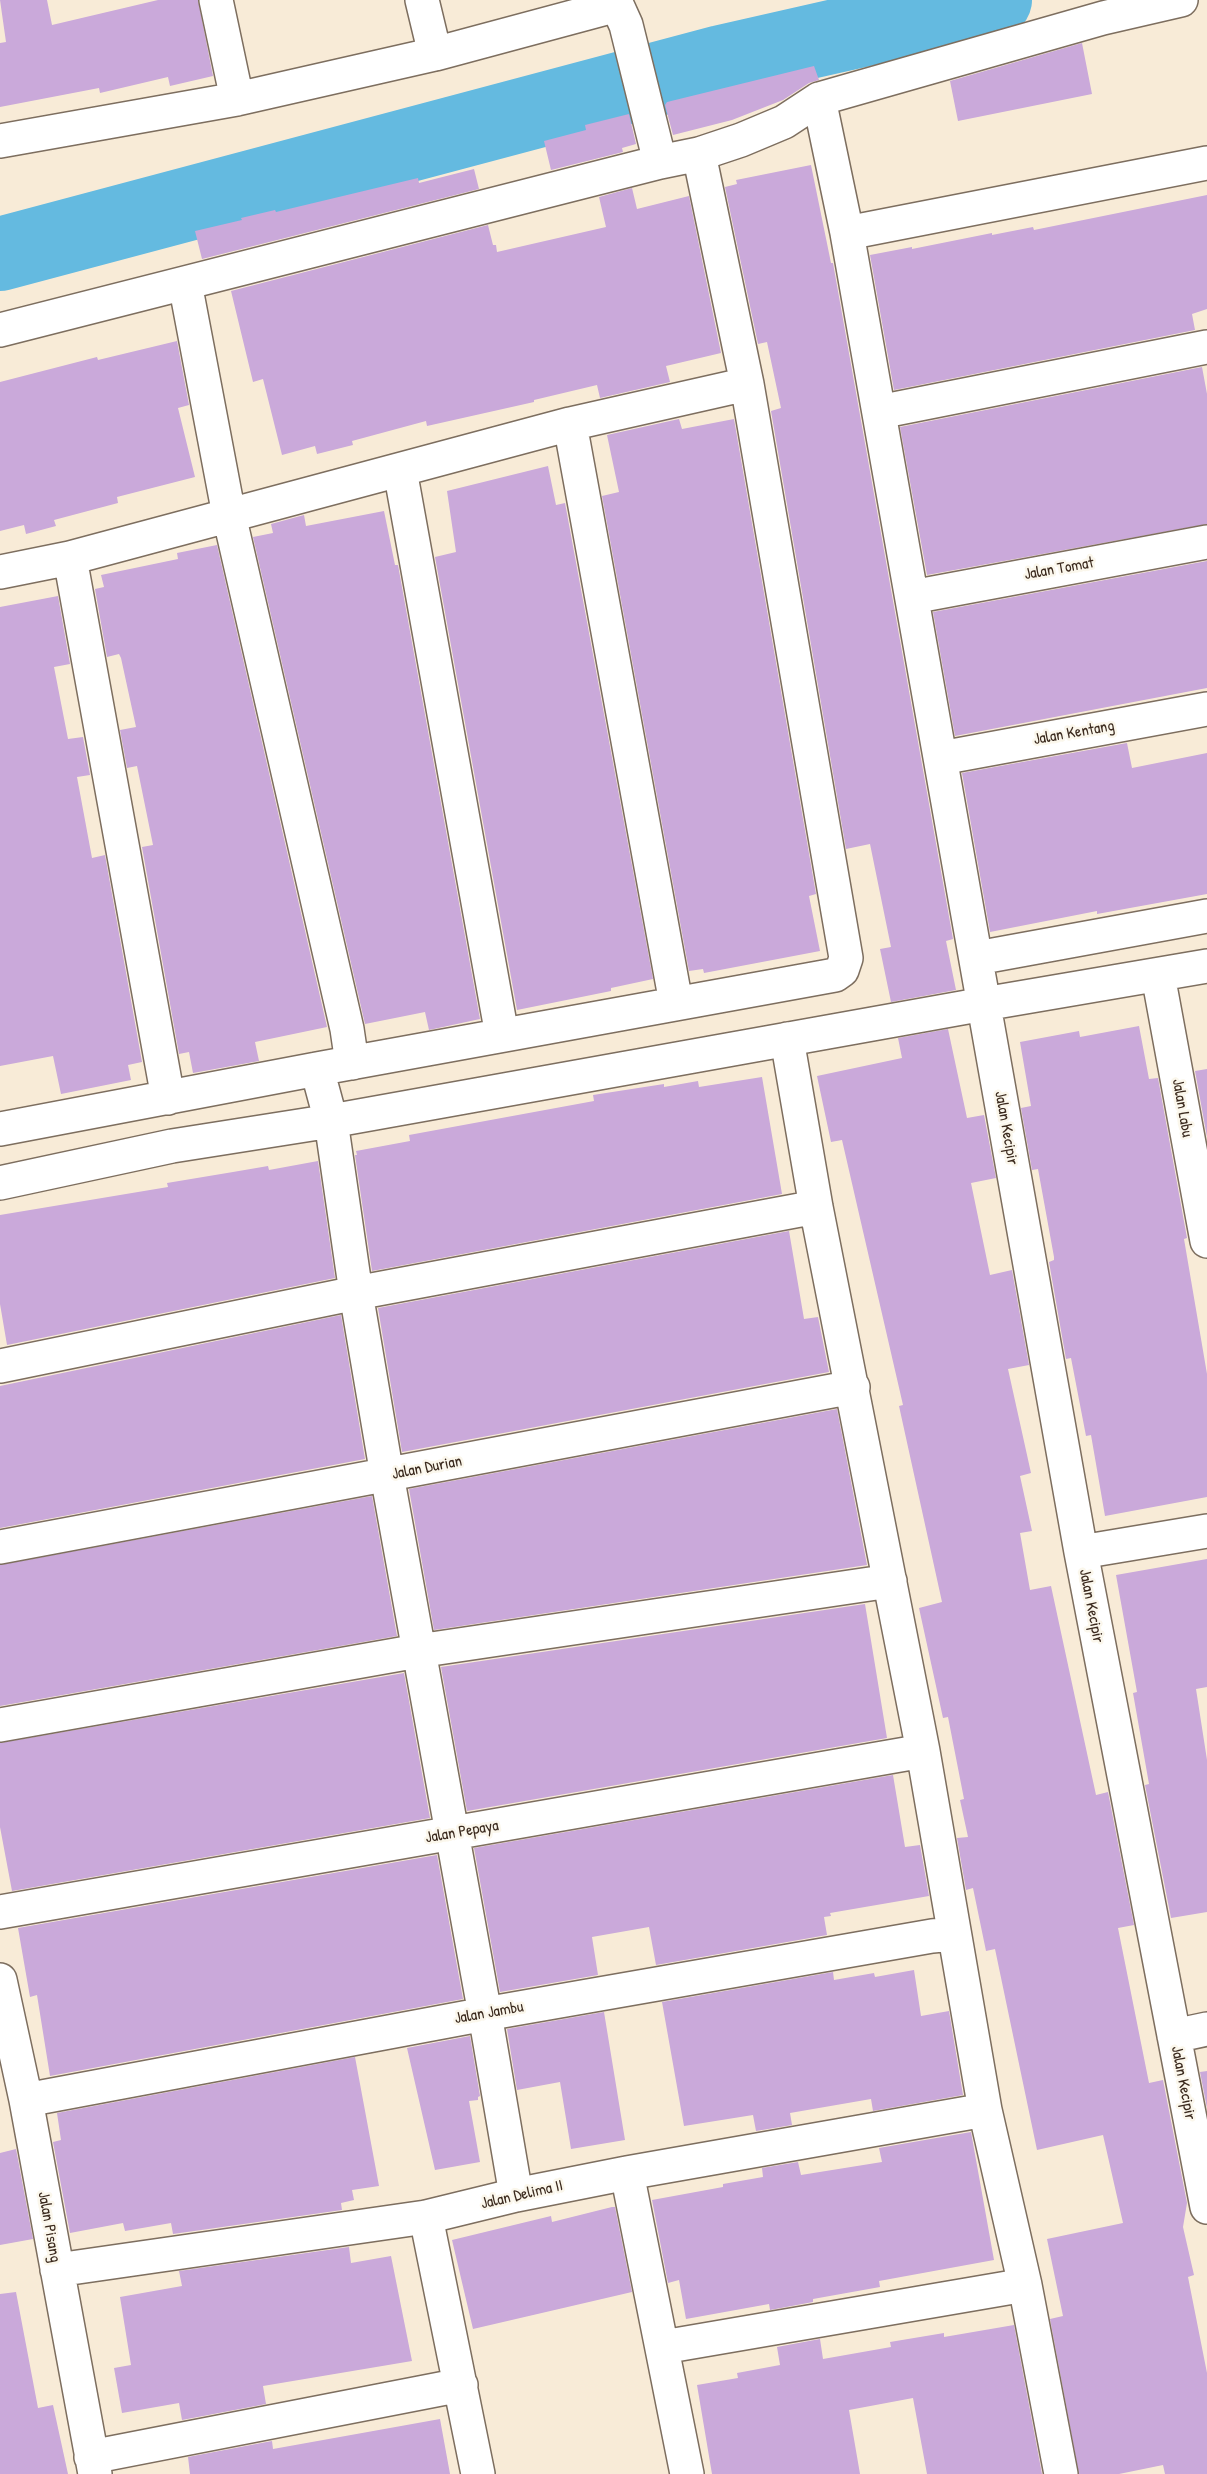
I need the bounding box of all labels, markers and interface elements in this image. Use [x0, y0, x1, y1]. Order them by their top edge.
street label: Jalan Tomat [1023, 553, 1095, 585]
street label: Jalan Kentang [1032, 716, 1116, 750]
street label: Jalan Labu [1167, 1077, 1197, 1139]
street label: Jalan Kecipir [990, 1090, 1022, 1166]
street label: Jalan Durian [390, 1452, 464, 1484]
street label: Jalan Kecipir [1074, 1567, 1108, 1645]
street label: Jalan Pepaya [424, 1816, 500, 1848]
street label: Jalan Jambu [453, 1997, 525, 2029]
street label: Jalan Kecipir [1166, 2044, 1200, 2122]
street label: Jalan Delima II [479, 2176, 565, 2214]
street label: Jalan Pisang [33, 2190, 65, 2264]

